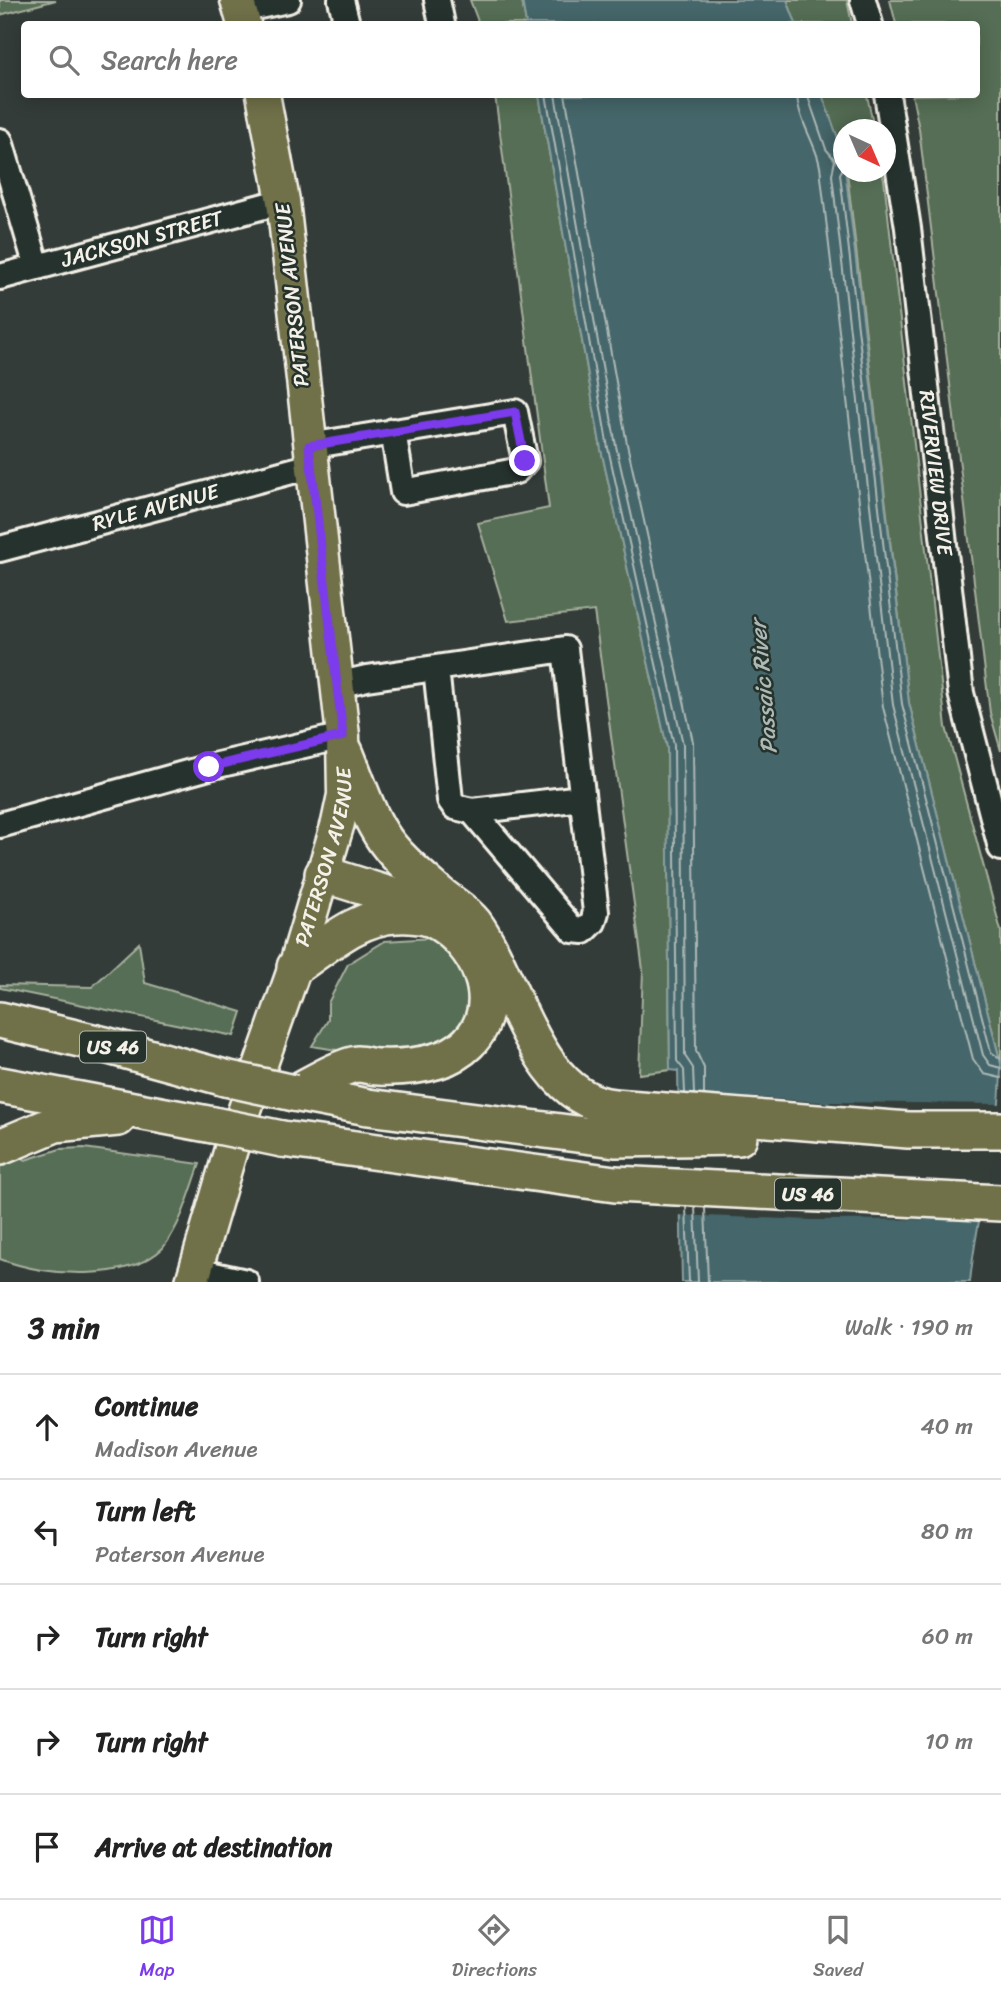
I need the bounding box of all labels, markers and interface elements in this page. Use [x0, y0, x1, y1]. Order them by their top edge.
search box [21, 21, 980, 98]
text: Search here [101, 37, 238, 83]
icon: search [45, 41, 83, 79]
north arrow [833, 119, 896, 182]
street label: JACKSON STREET [56, 199, 229, 279]
street label: PATERSON AVENUE [263, 200, 321, 389]
street label: RIVERVIEW DRIVE [908, 388, 964, 559]
route end [509, 445, 540, 476]
street label: RYLE AVENUE [88, 472, 224, 543]
water label: Passaic River [737, 614, 790, 756]
route start [193, 751, 224, 782]
street label: PATERSON AVENUE [283, 766, 363, 951]
road number: US 46 [80, 1032, 146, 1063]
road number: US 46 [775, 1178, 841, 1210]
text: 3 min [28, 1301, 100, 1355]
text: Walk · 190 m [845, 1307, 973, 1348]
text: Continue [95, 1383, 198, 1429]
text: 40 m [920, 1406, 973, 1447]
icon: ahead [28, 1408, 66, 1446]
text: Madison Avenue [95, 1429, 258, 1470]
text: Turn left [95, 1488, 195, 1534]
text: 80 m [921, 1511, 973, 1552]
icon: left [28, 1513, 66, 1551]
text: Paterson Avenue [95, 1534, 265, 1575]
text: Turn right [95, 1614, 208, 1660]
text: 60 m [922, 1616, 973, 1657]
icon: right [28, 1618, 66, 1656]
text: Turn right [95, 1719, 208, 1765]
text: 10 m [925, 1721, 973, 1762]
icon: right [28, 1723, 66, 1761]
text: Arrive at destination [95, 1824, 332, 1870]
icon: arrive [28, 1828, 66, 1866]
tab: Map [138, 1911, 176, 1986]
tab: Directions [452, 1911, 537, 1986]
tab: Saved [813, 1911, 863, 1986]

